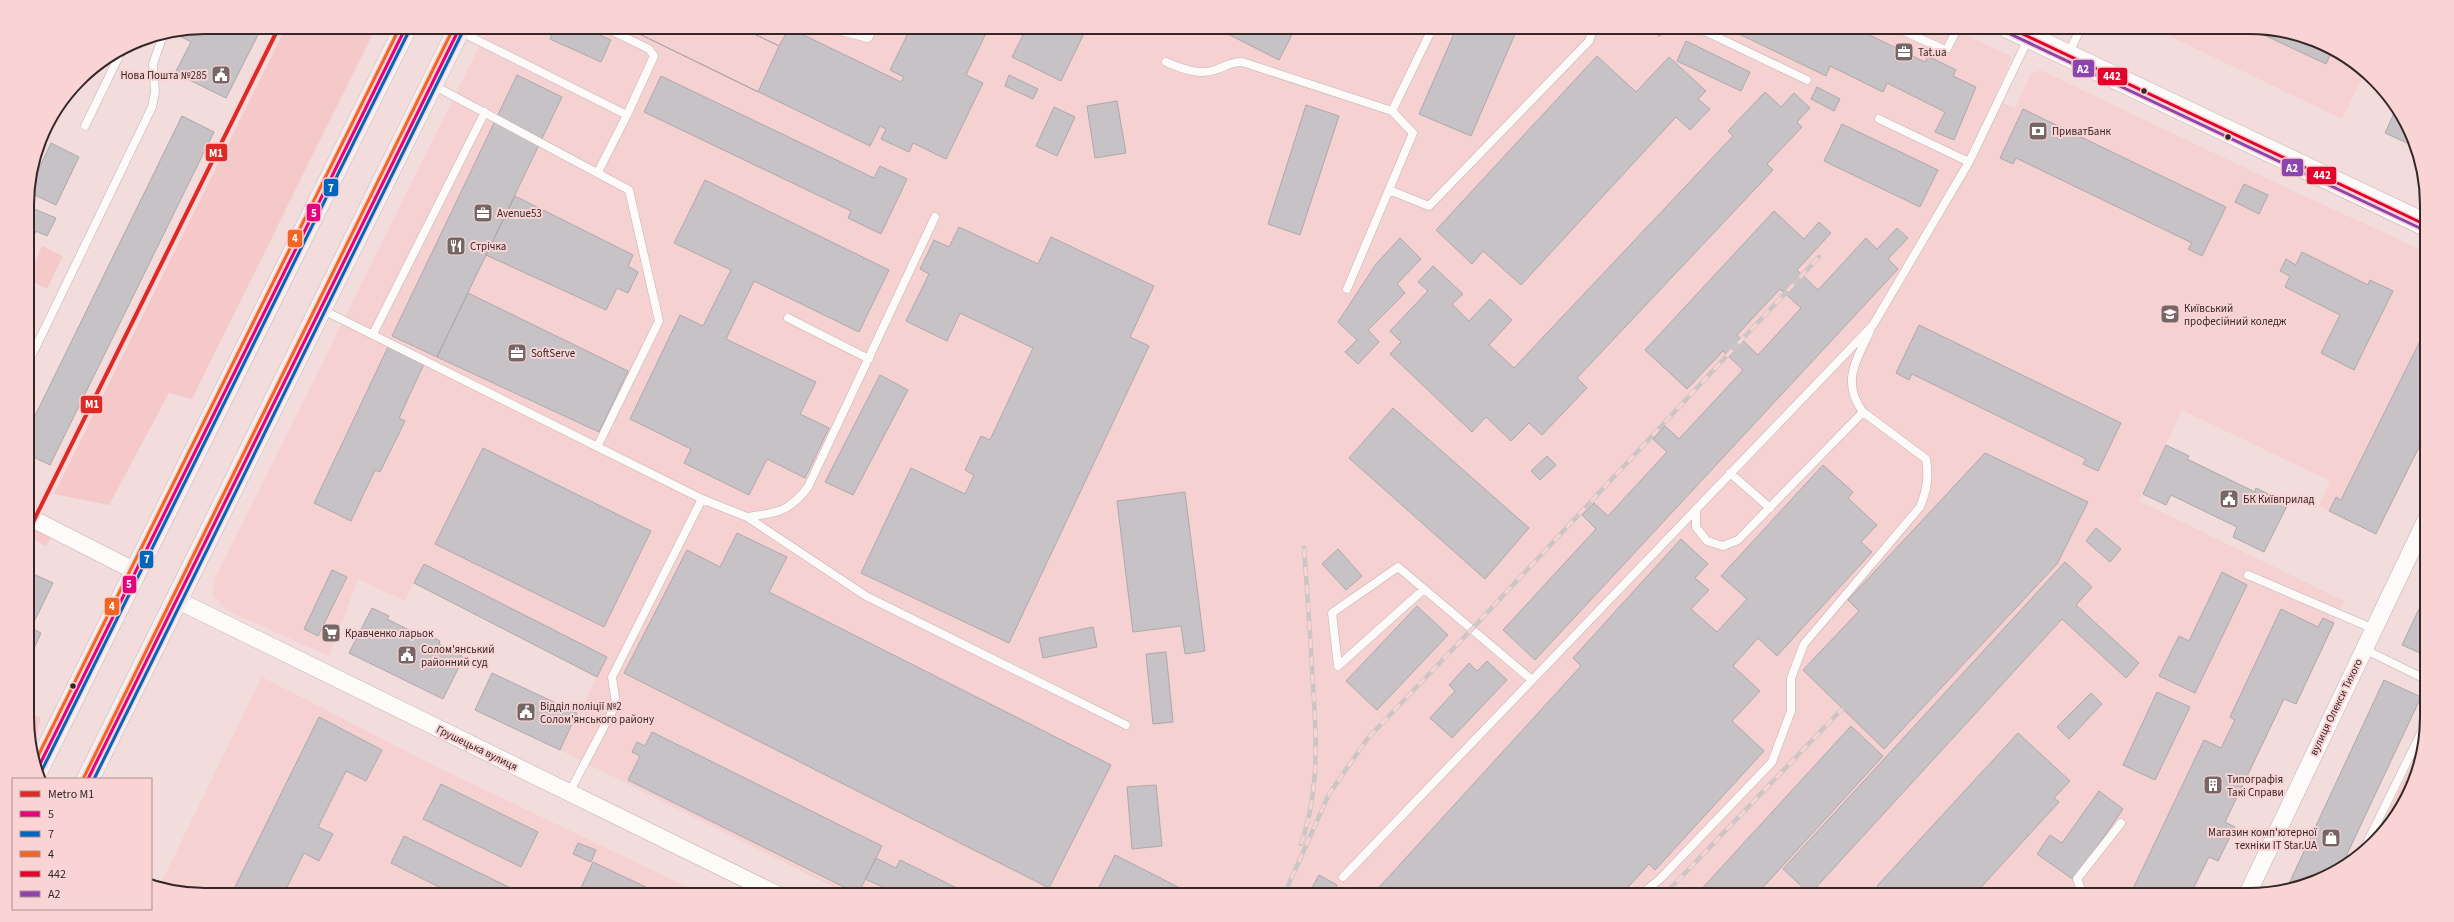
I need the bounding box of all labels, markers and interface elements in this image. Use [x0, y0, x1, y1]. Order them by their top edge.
office icon: Tat.ua [1893, 41, 1915, 63]
place label: Tat.ua [1918, 45, 1947, 60]
line badge: А2 [2072, 59, 2095, 78]
text: А2 [2076, 62, 2089, 77]
public building icon: Нова Пошта №285 [210, 64, 232, 86]
line badge: 442 [2097, 67, 2128, 86]
place label: Нова Пошта №285 [120, 68, 207, 83]
text: 442 [2103, 69, 2121, 84]
unlabelled marker [2139, 86, 2149, 96]
bank icon: ПриватБанк [2027, 120, 2049, 142]
place label: ПриватБанк [2052, 124, 2112, 139]
unlabelled marker [2223, 132, 2233, 142]
line badge: M1 [205, 143, 228, 162]
text: M1 [209, 146, 223, 161]
line badge: А2 [2281, 158, 2304, 177]
text: А2 [2285, 161, 2298, 176]
line badge: 442 [2306, 166, 2337, 185]
text: 442 [2313, 168, 2331, 183]
line badge: 7 [323, 178, 339, 197]
text: 7 [328, 181, 334, 196]
office icon: Avenue53 [472, 202, 494, 224]
line badge: 5 [306, 203, 321, 222]
text: 5 [311, 206, 317, 221]
place label: Avenue53 [497, 206, 542, 221]
line badge: 4 [287, 229, 303, 248]
text: 4 [292, 231, 298, 246]
restaurant icon: Стрічка [445, 235, 467, 257]
place label: Стрічка [470, 239, 506, 254]
place label: Київський професійний коледж [2184, 301, 2287, 329]
school or university icon: Київський професійний коледж [2159, 303, 2181, 325]
office icon: SoftServe [506, 342, 528, 364]
place label: SoftServe [531, 346, 576, 361]
line badge: M1 [80, 395, 103, 414]
text: M1 [85, 397, 99, 412]
public building icon: БК Київприлад [2218, 488, 2240, 510]
place label: БК Київприлад [2243, 492, 2315, 507]
line badge: 7 [139, 550, 154, 569]
text: 7 [144, 552, 150, 567]
line badge: 5 [122, 575, 137, 594]
text: 5 [126, 577, 132, 592]
line badge: 4 [104, 597, 120, 616]
text: 4 [109, 599, 115, 614]
supermarket icon: Кравченко ларьок [320, 622, 342, 644]
place label: Кравченко ларьок [345, 626, 434, 641]
place label: Солом'янський районний суд [421, 642, 495, 670]
public building icon: Солом'янський районний суд [396, 644, 418, 666]
street label: вулиця Олекси Тихого [2306, 656, 2366, 758]
unlabelled marker [68, 681, 78, 691]
place label: Відділ поліції №2 Солом'янського району [540, 699, 654, 727]
public building icon: Відділ поліції №2 Солом'янського району [515, 701, 537, 723]
street label: Грушецька вулиця [434, 722, 520, 774]
place label: Типографія Такі Справи [2227, 772, 2284, 800]
building icon: Типографія Такі Справи [2202, 774, 2224, 796]
legend [12, 778, 152, 910]
text: Metro M1 [48, 786, 94, 803]
text: 5 [48, 806, 54, 823]
place label: Магазин комп'ютерної техніки IT Star.UA [2208, 825, 2317, 853]
text: 7 [48, 826, 54, 843]
shop icon: Магазин комп'ютерної техніки IT Star.UA [2320, 827, 2342, 849]
text: 4 [48, 846, 54, 863]
text: 442 [48, 866, 66, 883]
text: А2 [48, 886, 61, 903]

